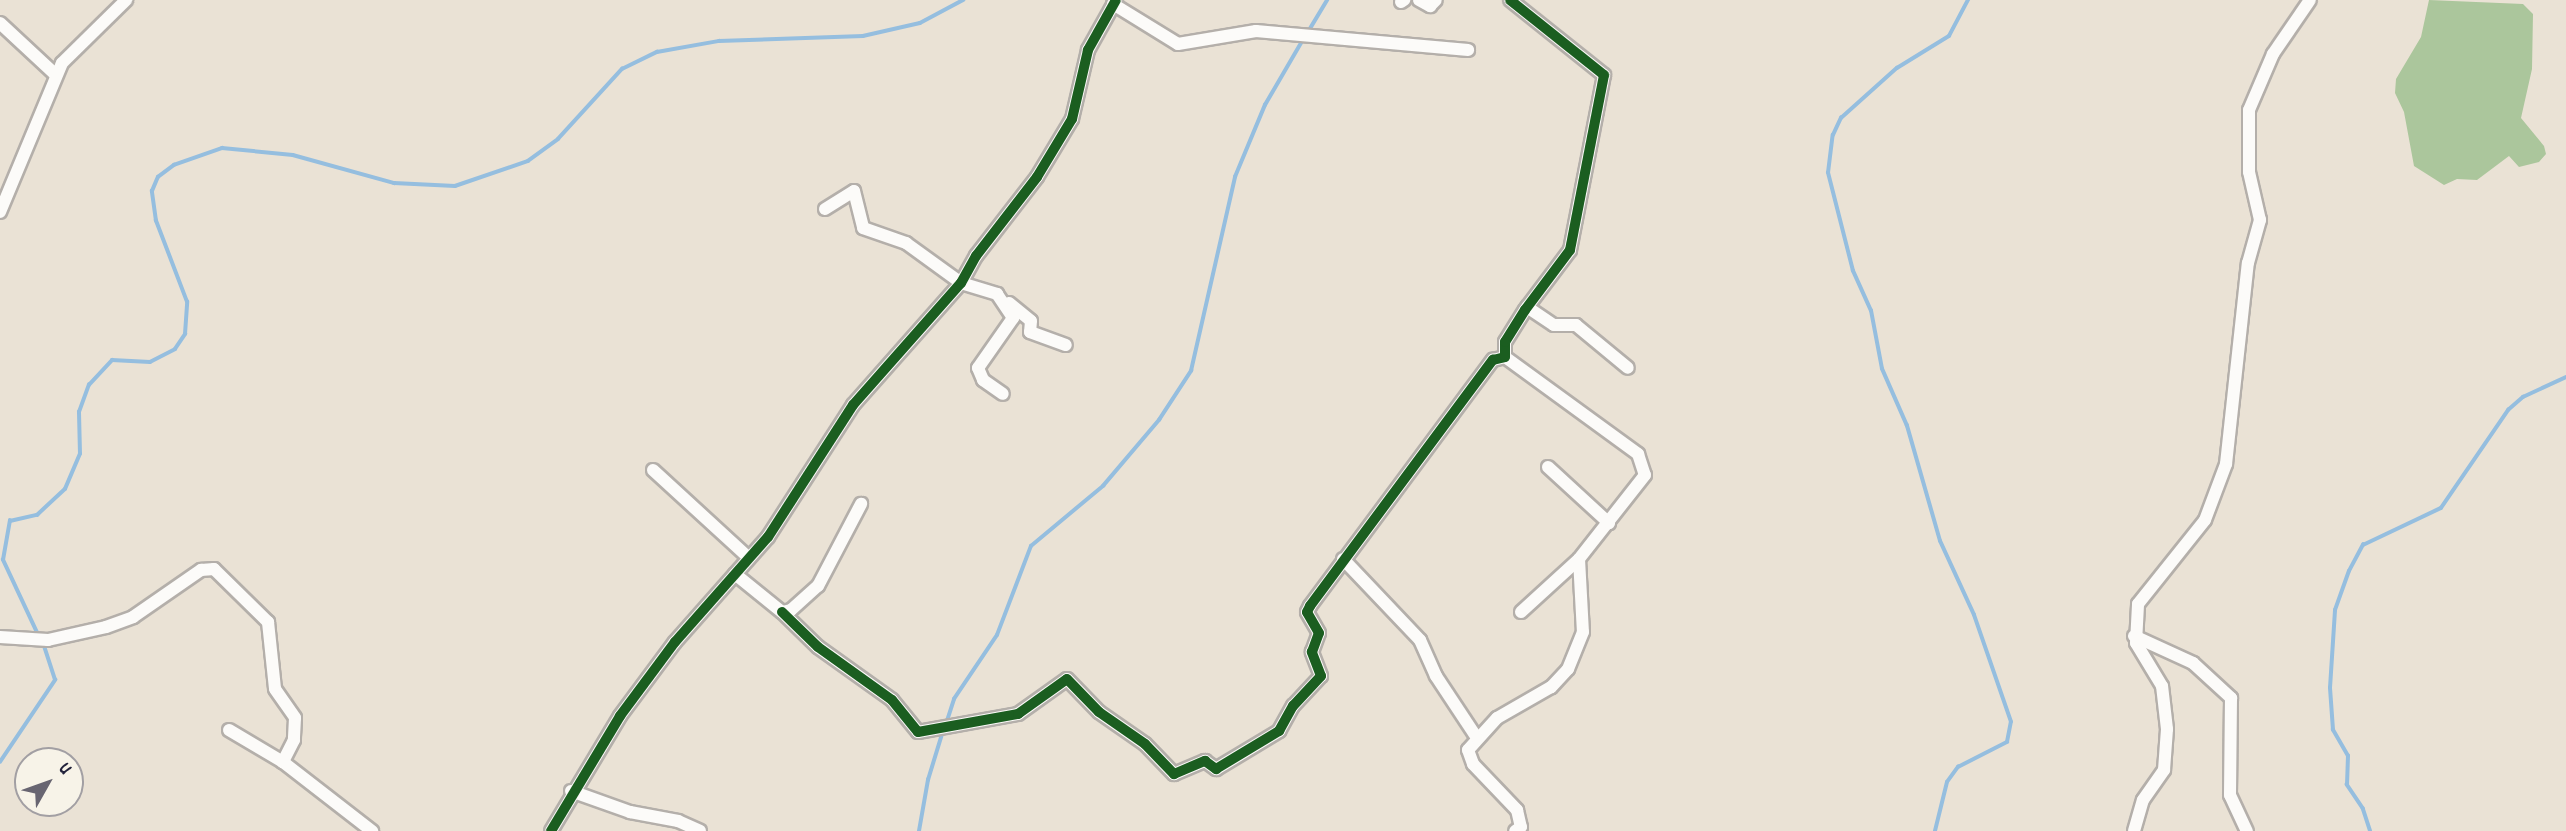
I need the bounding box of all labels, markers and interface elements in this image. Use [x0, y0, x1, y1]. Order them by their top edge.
north arrow [14, 747, 84, 817]
text: U [51, 757, 77, 782]

